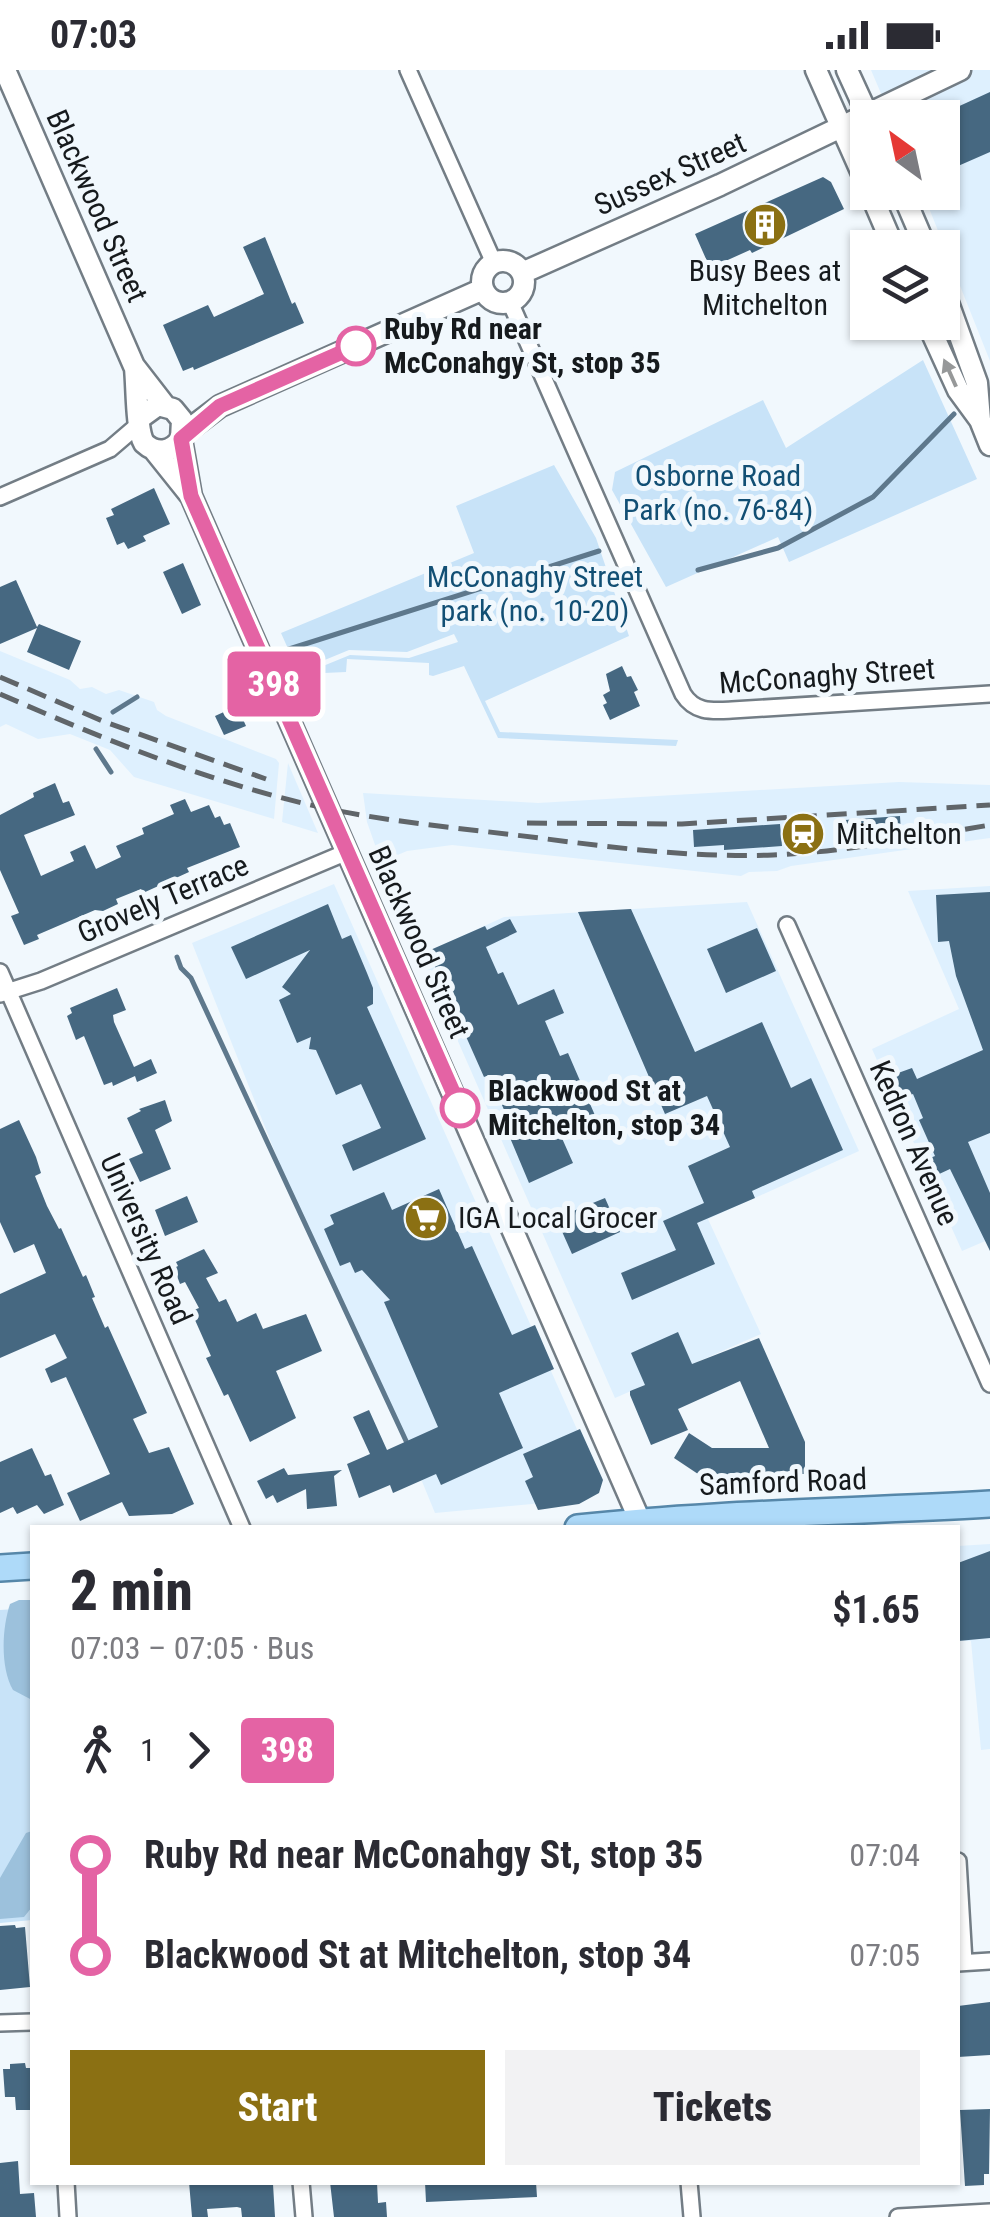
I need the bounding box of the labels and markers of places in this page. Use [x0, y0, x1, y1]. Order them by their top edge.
building icon: Busy Bees at Mitchelton [742, 202, 788, 248]
place label: Busy Bees at Mitchelton [689, 253, 841, 322]
place label: Ruby Rd near McConahgy St, stop 35 [384, 311, 661, 380]
marker: Ruby Rd near McConahgy St, stop 35 [337, 327, 375, 365]
station icon: Mitchelton [780, 811, 826, 857]
place label: Mitchelton [836, 816, 962, 851]
place label: Blackwood St at Mitchelton, stop 34 [488, 1073, 720, 1142]
marker: Blackwood St at Mitchelton, stop 34 [441, 1089, 479, 1127]
supermarket icon: IGA Local Grocer [403, 1195, 449, 1241]
place label: IGA Local Grocer [458, 1200, 657, 1235]

